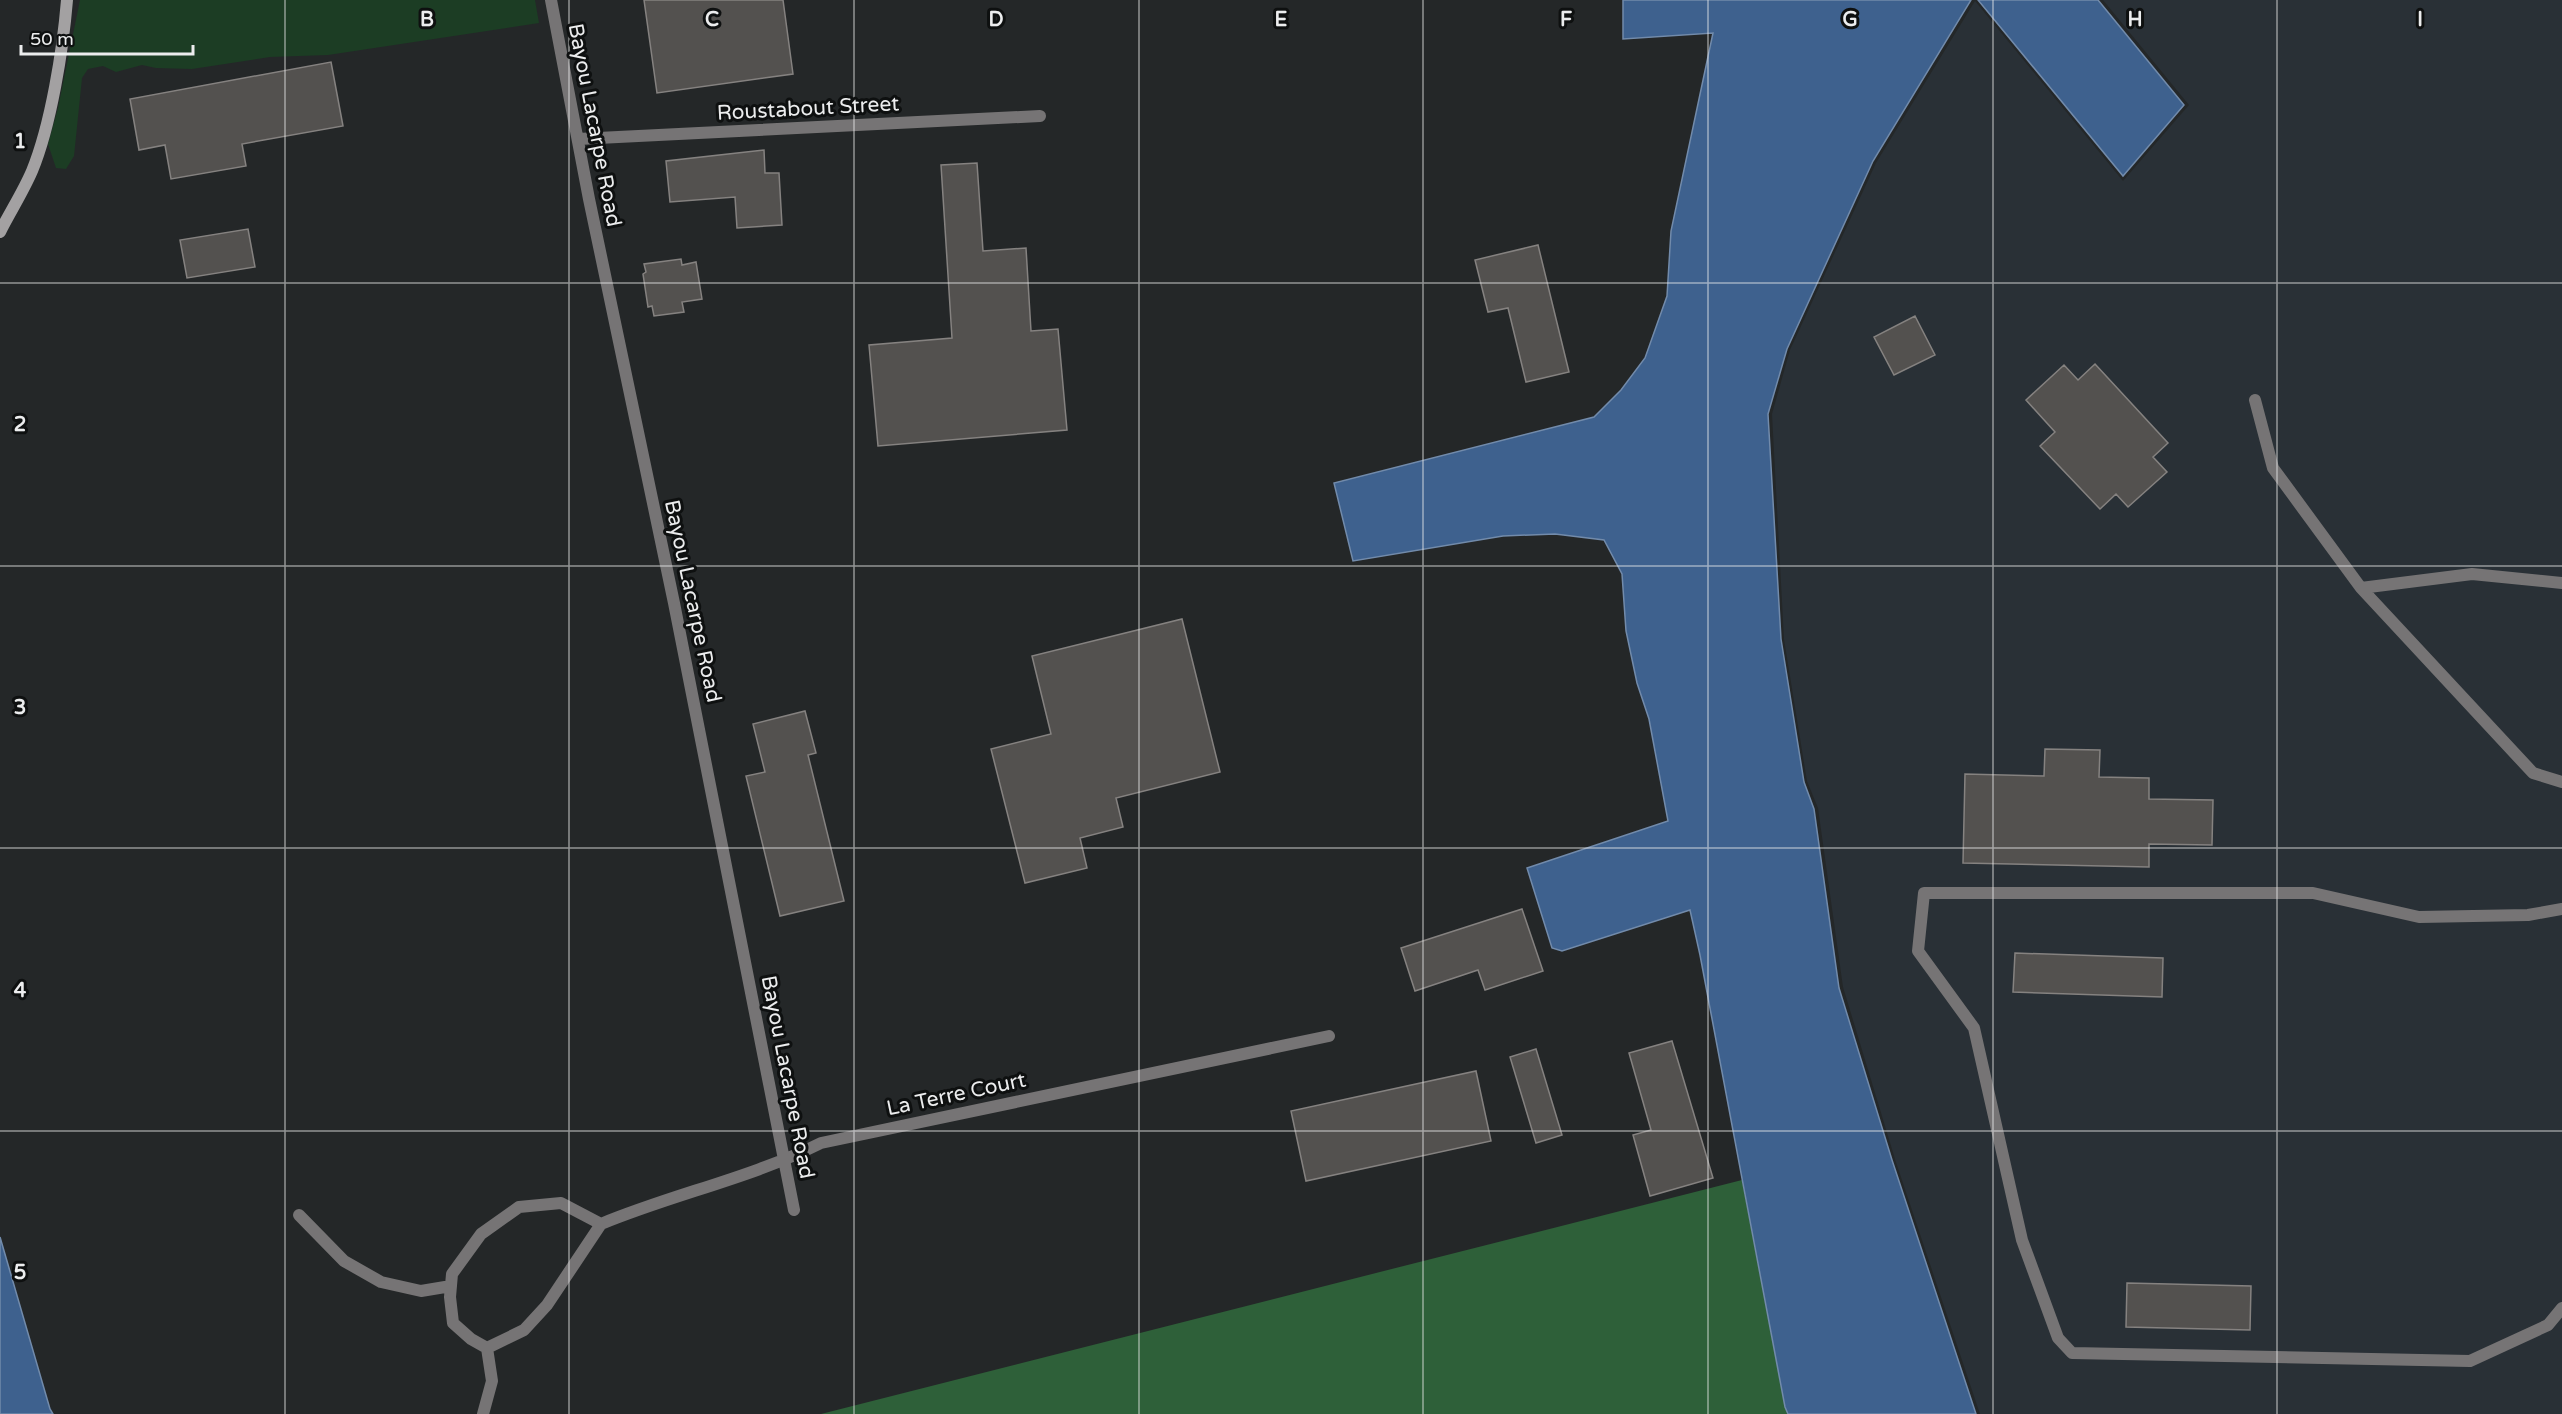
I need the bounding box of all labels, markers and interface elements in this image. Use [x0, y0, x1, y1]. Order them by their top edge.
text: B [420, 8, 434, 32]
text: C [705, 8, 719, 32]
text: D [988, 8, 1004, 32]
text: E [1275, 8, 1288, 32]
text: F [1560, 8, 1572, 32]
text: G [1842, 8, 1858, 32]
text: H [2127, 8, 2143, 32]
text: I [2417, 8, 2423, 32]
scale bar [21, 18, 194, 56]
street label: Bayou Lacarpe Road [563, 21, 626, 229]
text: 50 m [30, 28, 74, 50]
street label: Roustabout Street [716, 91, 900, 126]
text: 1 [14, 130, 26, 154]
text: 2 [14, 413, 26, 437]
street label: Bayou Lacarpe Road [659, 497, 726, 705]
text: 3 [14, 696, 26, 720]
street label: Bayou Lacarpe Road [756, 973, 819, 1181]
text: 4 [14, 979, 27, 1003]
street label: La Terre Court [884, 1068, 1028, 1121]
text: 5 [14, 1261, 26, 1285]

